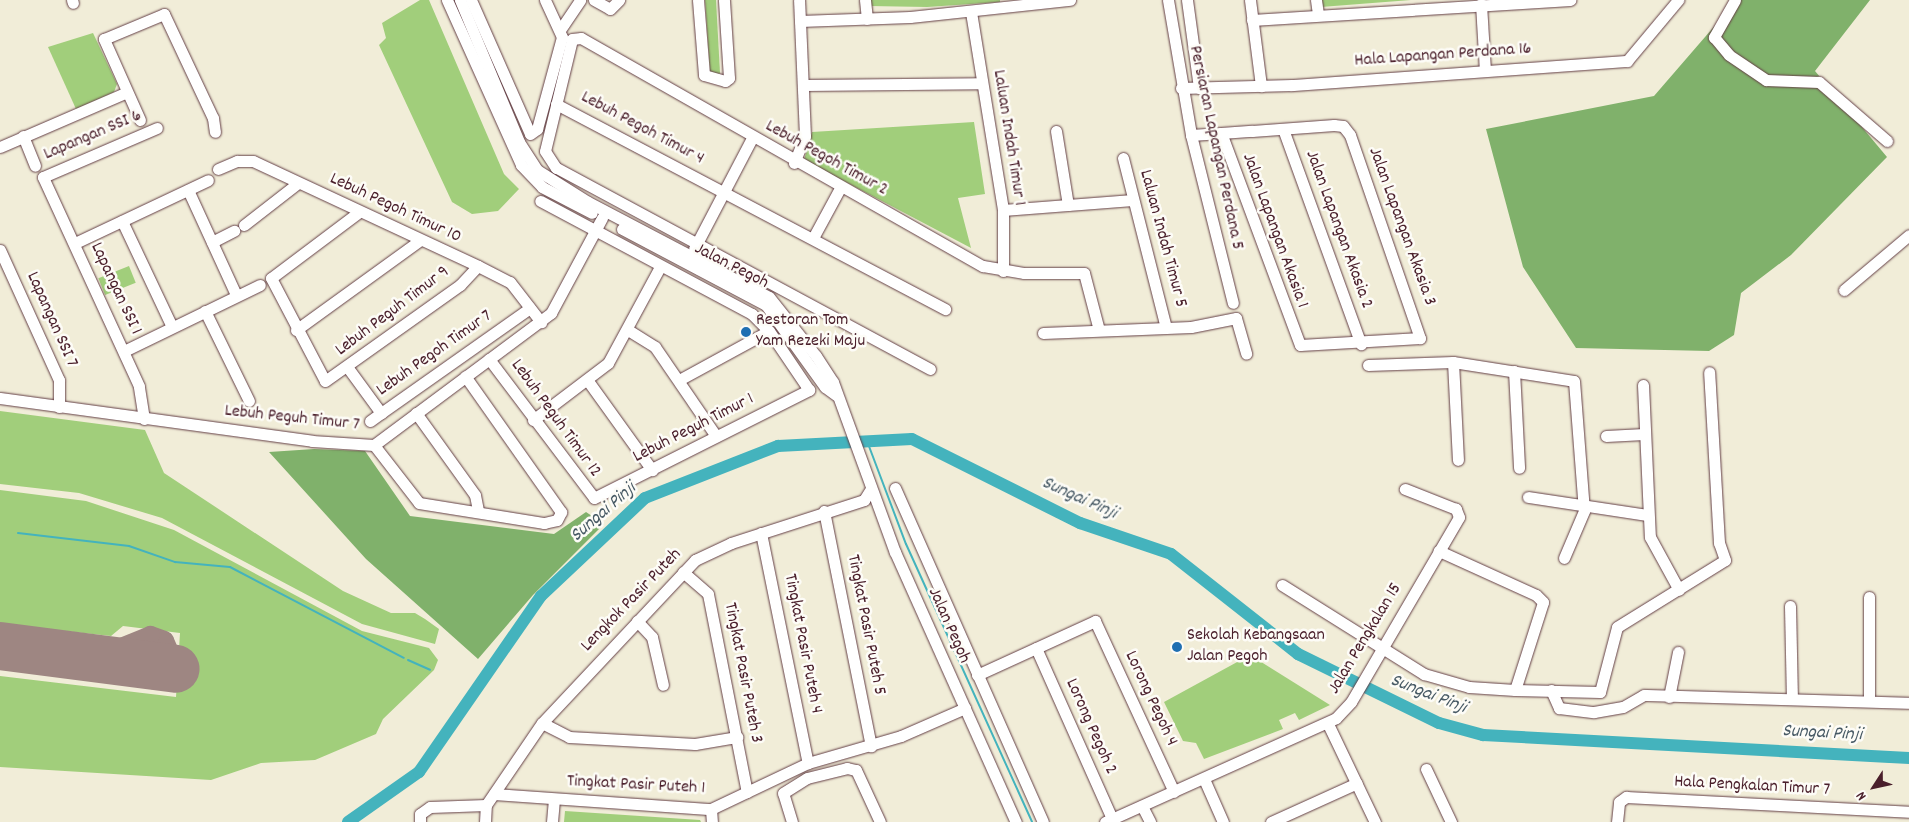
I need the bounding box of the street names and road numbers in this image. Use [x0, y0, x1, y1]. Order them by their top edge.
street label: Hala Lapangan Perdana 16 [1354, 39, 1532, 73]
street label: Persiaran Lapangan Perdana 5 [1183, 44, 1247, 252]
street label: Laluan Indah Timur 1 [987, 69, 1029, 207]
street label: Lebuh Pegoh Timur 4 [577, 87, 707, 171]
street label: Lapangan SSI 6 [41, 106, 145, 166]
street label: Lebuh Pegoh Timur 2 [761, 116, 891, 202]
street label: Jalan Lapangan Akasia 3 [1362, 145, 1440, 309]
street label: Jalan Lapangan Akasia 2 [1299, 148, 1377, 312]
street label: Jalan Lapangan Akasia 1 [1236, 151, 1312, 311]
street label: Laluan Indah Timur 5 [1133, 168, 1191, 310]
street label: Lebuh Pegoh Timur 10 [326, 169, 464, 249]
street label: Jalan Pegoh [690, 239, 772, 295]
street label: Lapangan SSI 1 [84, 240, 146, 338]
street label: Lebuh Peguh Timur 9 [332, 262, 454, 362]
street label: Lapangan SSI 7 [20, 269, 82, 371]
street label: Lebuh Pegoh Timur 7 [373, 306, 497, 402]
street label: Lebuh Peguh Timur 12 [505, 356, 605, 482]
street label: Lebuh Peguh Timur 1 [630, 389, 758, 469]
street label: Lebuh Peguh Timur 7 [223, 401, 361, 437]
street label: Lengkok Pasir Puteh [577, 545, 687, 657]
street label: Tingkat Pasir Puteh 5 [841, 553, 889, 697]
street label: Tingkat Pasir Puteh 4 [778, 572, 826, 716]
street label: Jalan Pengkalan 15 [1324, 580, 1408, 698]
street label: Jalan Pegoh [922, 585, 974, 667]
street label: Tingkat Pasir Puteh 3 [718, 601, 766, 745]
street label: Lorong Pegoh 4 [1119, 648, 1181, 750]
street label: Lorong Pegoh 2 [1059, 676, 1121, 778]
street label: Tingkat Pasir Puteh 1 [566, 772, 706, 800]
street label: Hala Pengkalan Timur 7 [1673, 772, 1831, 802]

